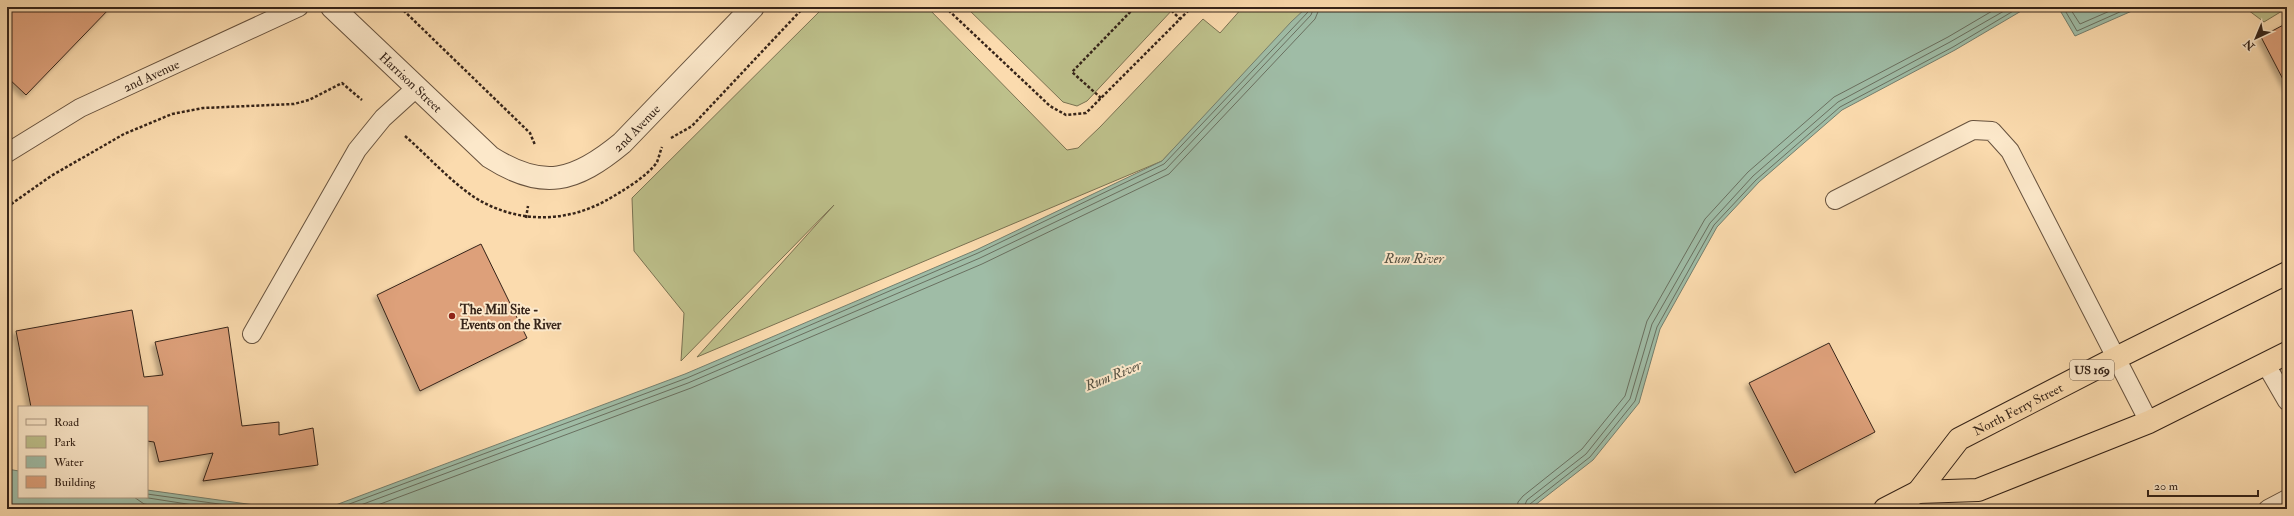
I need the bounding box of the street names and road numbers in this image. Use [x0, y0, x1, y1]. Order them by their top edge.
street label: Harrison Street [376, 49, 445, 116]
street label: 2nd Avenue [121, 56, 183, 96]
street label: 2nd Avenue [610, 101, 664, 156]
road number: US 169 [2070, 360, 2114, 380]
street label: North Ferry Street [1970, 380, 2066, 439]

